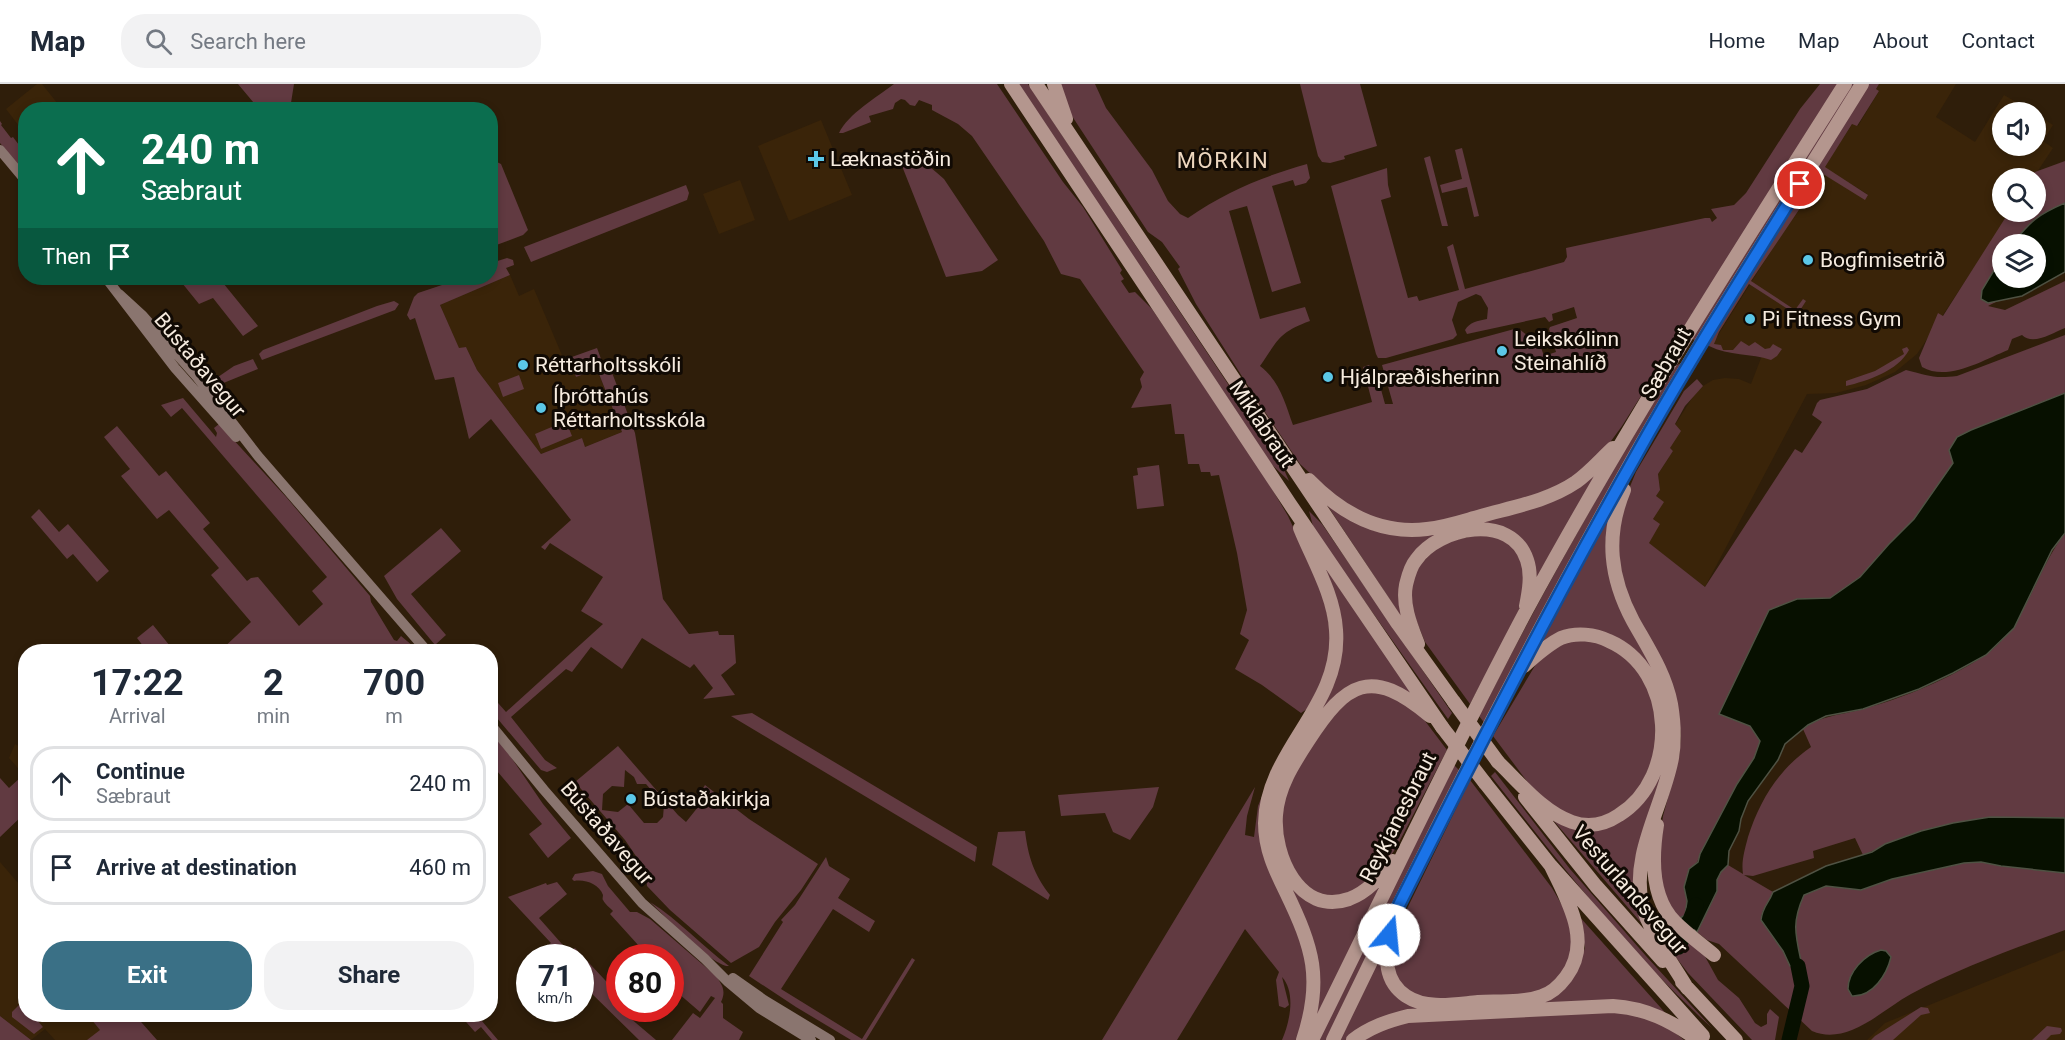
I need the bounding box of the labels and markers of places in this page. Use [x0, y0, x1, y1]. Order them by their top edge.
place label: Læknastöðin [830, 147, 951, 171]
marker: Læknastöðin [807, 150, 825, 168]
pin [1774, 158, 1825, 209]
place label: Bogfimisetrið [1820, 248, 1945, 272]
marker: Bogfimisetrið [1801, 253, 1815, 267]
place label: Pi Fitness Gym [1762, 307, 1901, 331]
marker: Pi Fitness Gym [1743, 312, 1757, 326]
place label: Leikskólinn Steinahlíð [1514, 327, 1619, 375]
marker: Leikskólinn Steinahlíð [1495, 344, 1509, 358]
place label: Réttarholtsskóli [535, 353, 681, 377]
marker: Réttarholtsskóli [516, 358, 530, 372]
place label: Hjálpræðisherinn [1340, 365, 1500, 389]
marker: Hjálpræðisherinn [1321, 370, 1335, 384]
place label: Íþróttahús Réttarholtsskóla [553, 384, 706, 432]
marker: Íþróttahús Réttarholtsskóla [534, 401, 548, 415]
place label: Bústaðakirkja [643, 787, 771, 811]
marker: Bústaðakirkja [624, 792, 638, 806]

